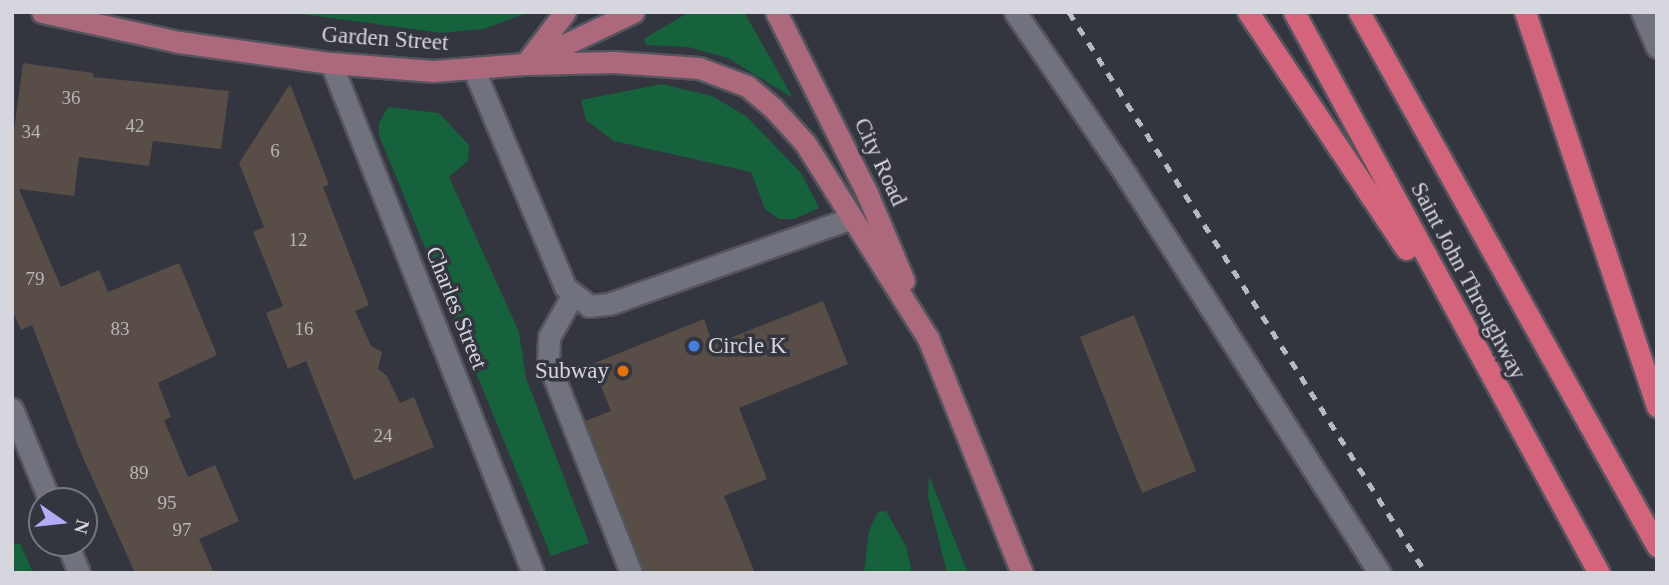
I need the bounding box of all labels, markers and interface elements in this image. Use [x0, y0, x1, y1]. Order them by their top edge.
street label: Garden Street [321, 21, 449, 57]
house number: 36 [61, 87, 80, 109]
street label: City Road [848, 114, 912, 210]
house number: 42 [125, 115, 144, 137]
house number: 34 [22, 121, 41, 143]
house number: 6 [270, 140, 280, 162]
street label: Saint John Throughway [1404, 178, 1532, 384]
house number: 12 [288, 229, 307, 251]
street label: Charles Street [419, 243, 493, 373]
house number: 79 [26, 268, 44, 290]
house number: 83 [110, 318, 130, 340]
house number: 16 [295, 318, 314, 340]
place label: Circle K [708, 332, 787, 360]
marker: Circle K [686, 338, 702, 354]
place label: Subway [535, 357, 609, 385]
marker: Subway [615, 363, 631, 379]
house number: 24 [374, 425, 392, 447]
house number: 89 [130, 462, 148, 484]
north arrow [28, 487, 98, 557]
house number: 95 [158, 492, 176, 514]
text: N [70, 518, 94, 536]
house number: 97 [172, 519, 192, 541]

